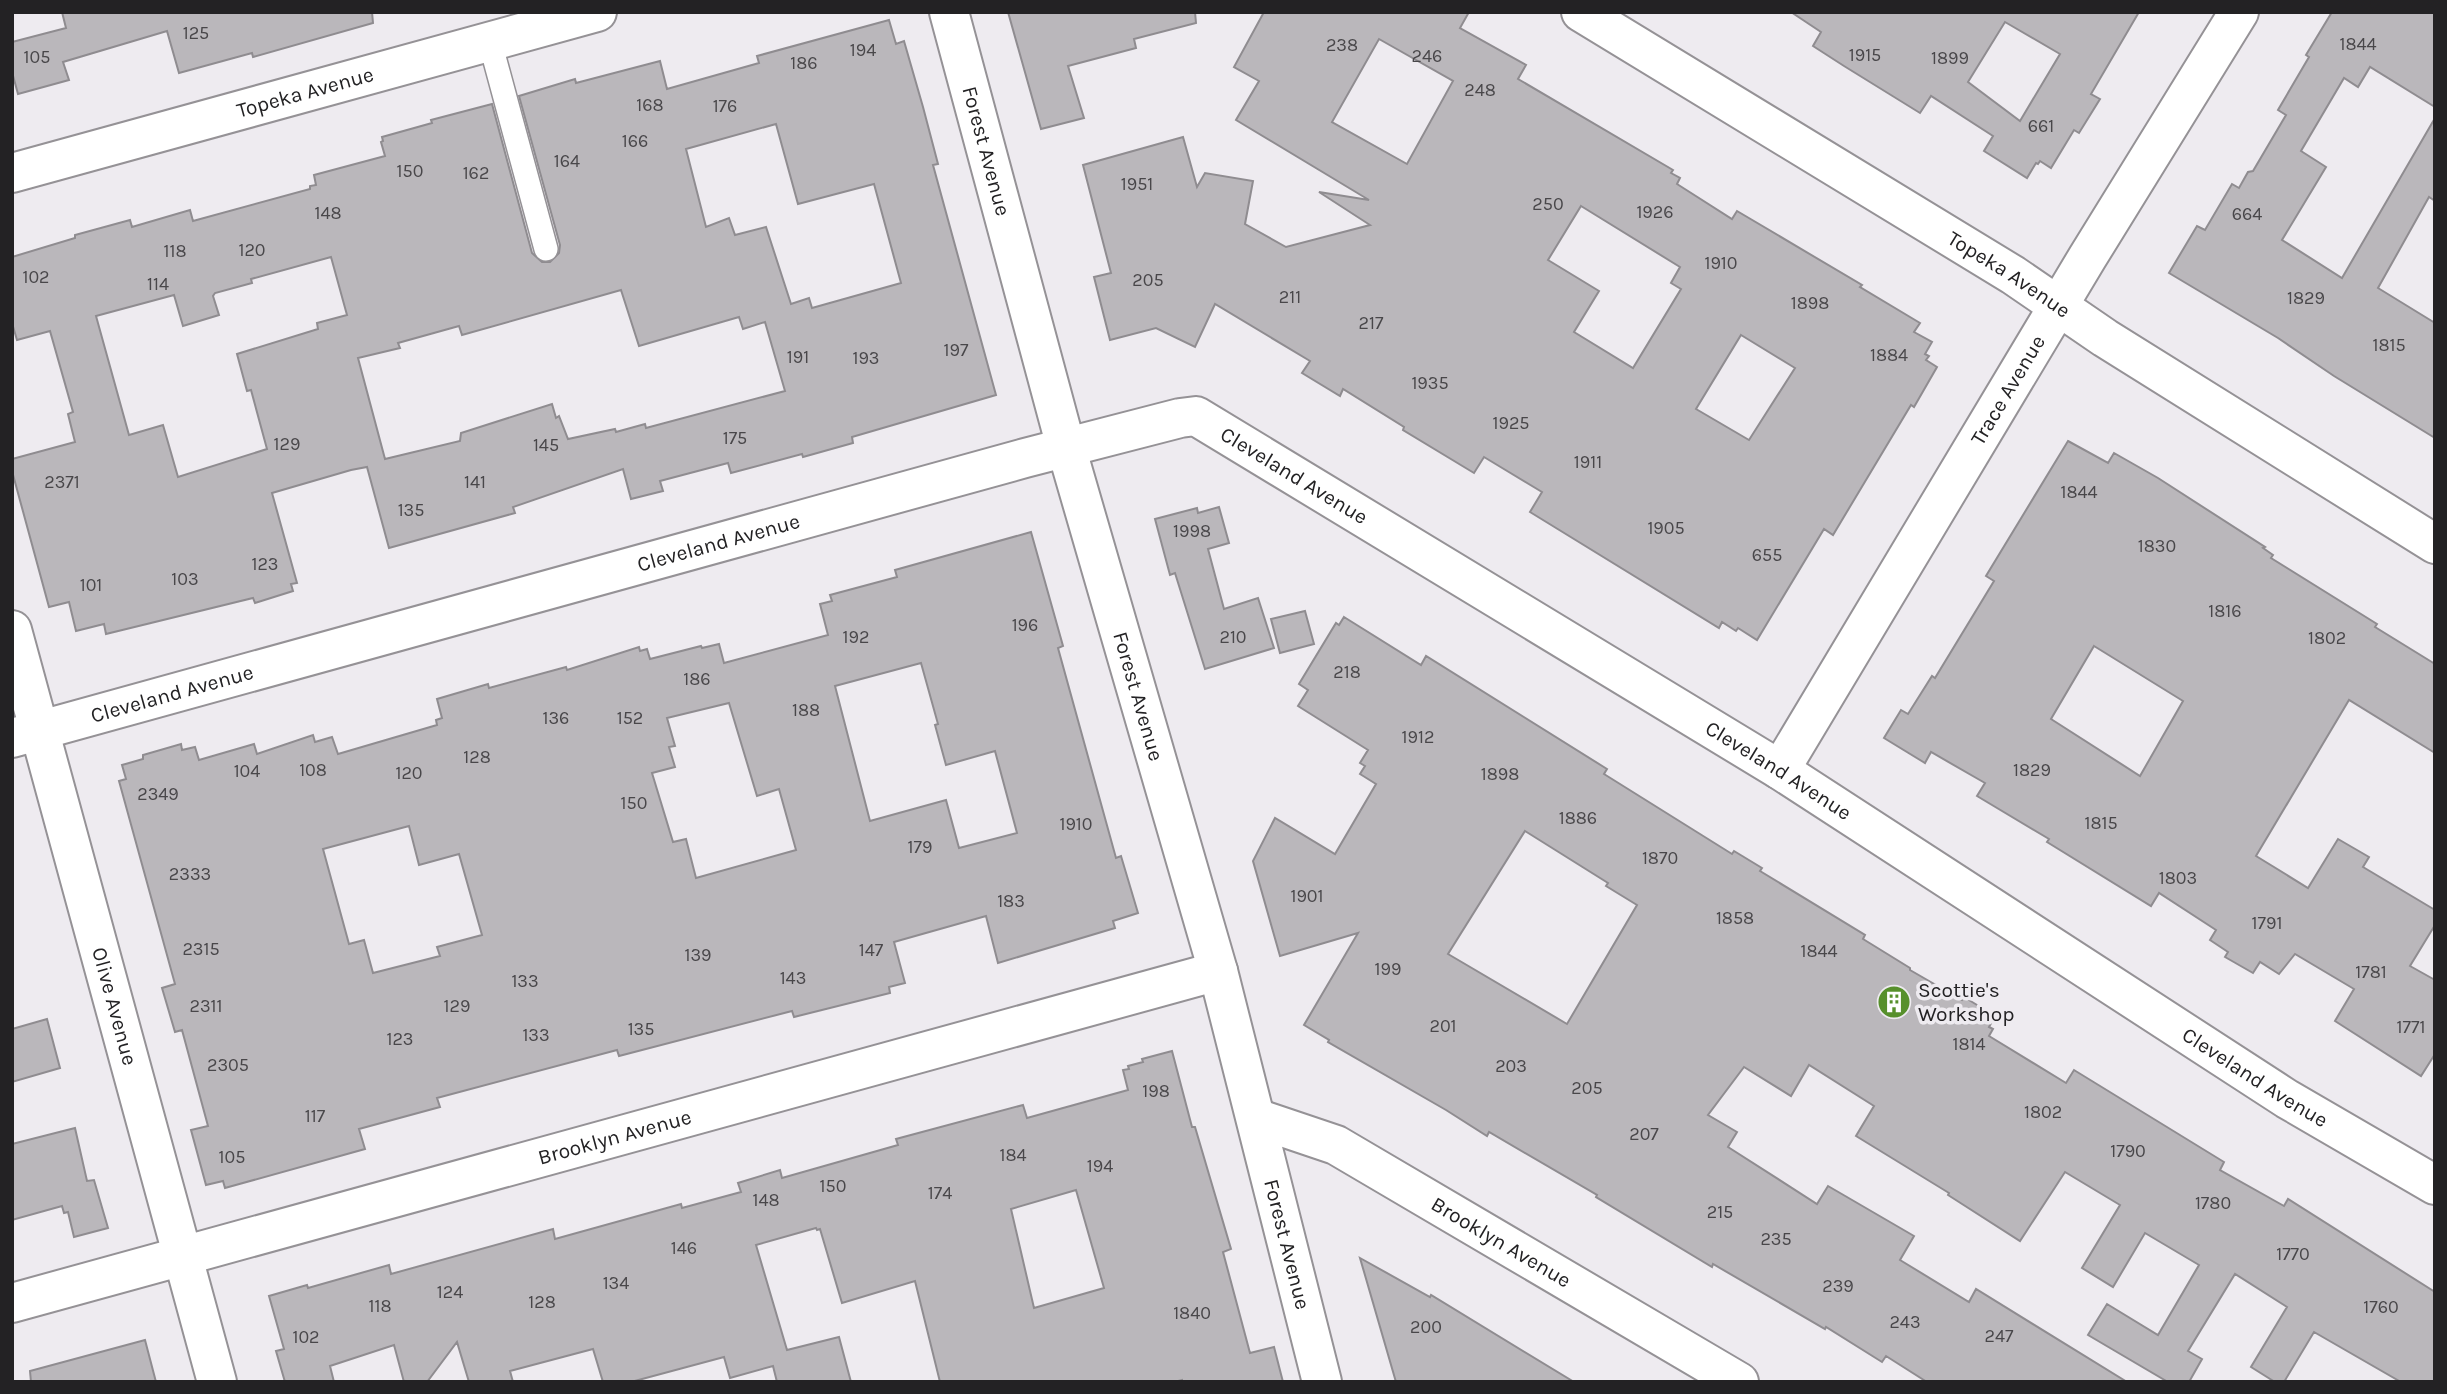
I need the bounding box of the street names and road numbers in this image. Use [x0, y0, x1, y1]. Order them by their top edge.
street label: Topeka Avenue [234, 62, 376, 123]
street label: Forest Avenue [957, 84, 1015, 219]
street label: Topeka Avenue [1943, 226, 2075, 323]
street label: Trace Avenue [1966, 331, 2050, 449]
street label: Cleveland Avenue [1216, 422, 1372, 529]
street label: Cleveland Avenue [634, 509, 803, 577]
street label: Forest Avenue [1108, 629, 1168, 764]
street label: Cleveland Avenue [88, 660, 256, 728]
street label: Cleveland Avenue [1701, 716, 1856, 825]
street label: Olive Avenue [87, 945, 142, 1068]
street label: Cleveland Avenue [2178, 1022, 2332, 1132]
street label: Brooklyn Avenue [535, 1105, 694, 1170]
street label: Forest Avenue [1259, 1177, 1315, 1312]
street label: Brooklyn Avenue [1427, 1192, 1575, 1293]

